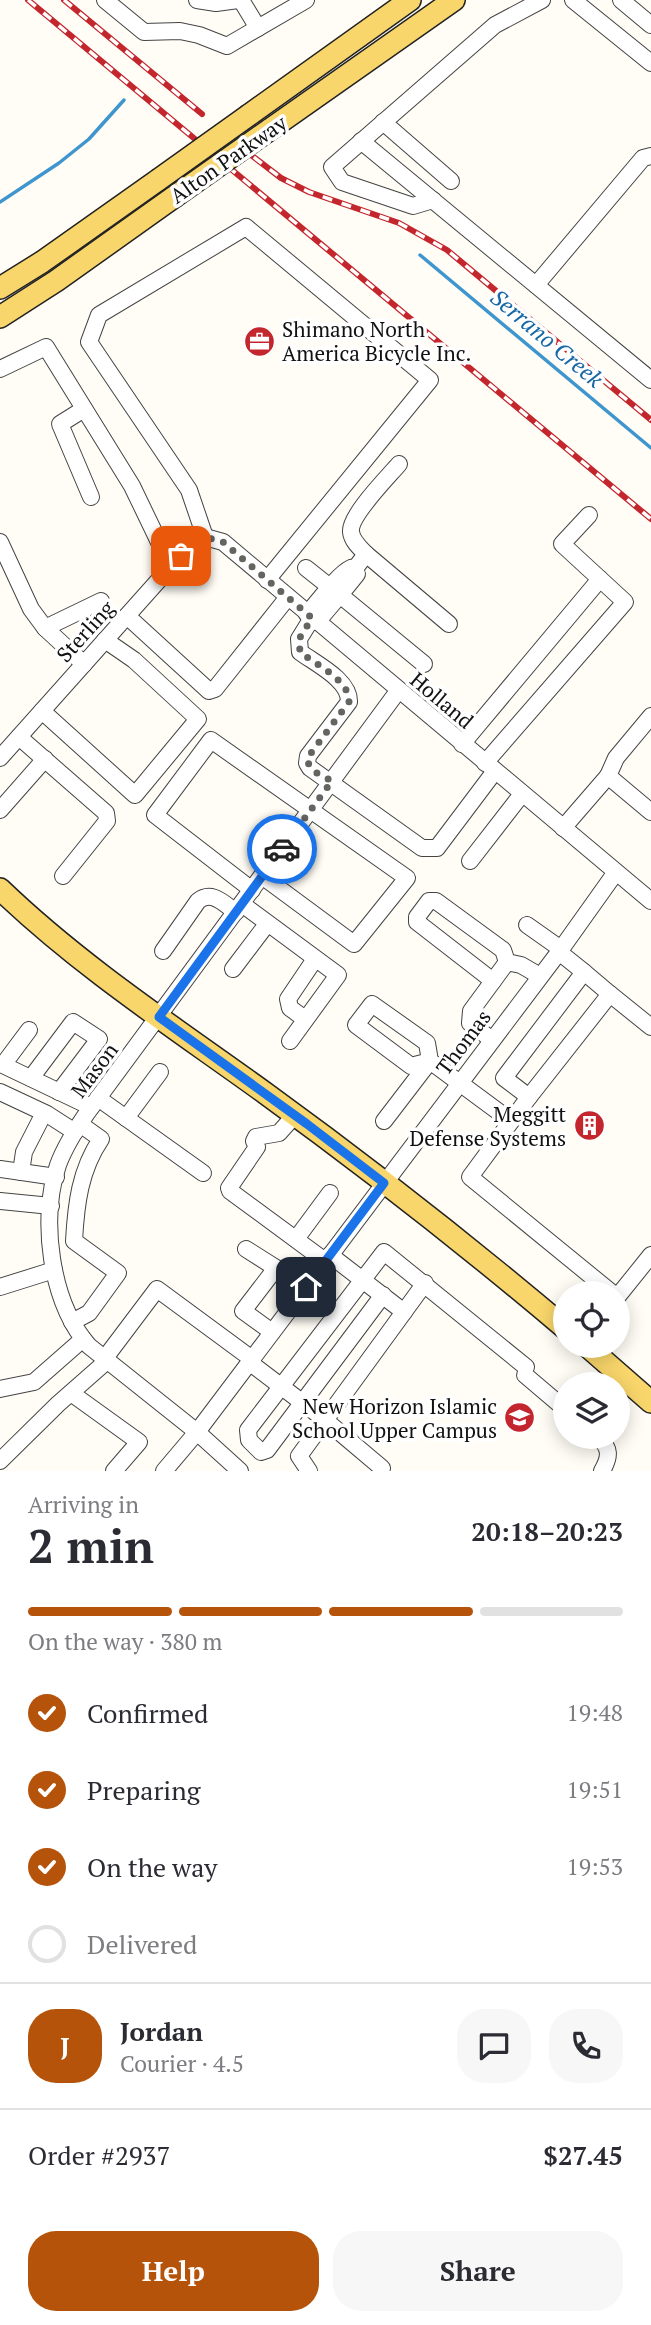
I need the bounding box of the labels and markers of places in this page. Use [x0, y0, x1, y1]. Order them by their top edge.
place label: Shimano North America Bicycle Inc. [282, 315, 471, 367]
office icon: Shimano North America Bicycle Inc. [242, 324, 276, 358]
pin [151, 526, 211, 586]
place label: Meggitt Defense Systems [409, 1100, 566, 1152]
building icon: Meggitt Defense Systems [572, 1109, 606, 1143]
pin [276, 1257, 336, 1317]
place label: New Horizon Islamic School Upper Campus [292, 1392, 497, 1444]
school or university icon: New Horizon Islamic School Upper Campus [503, 1401, 537, 1435]

